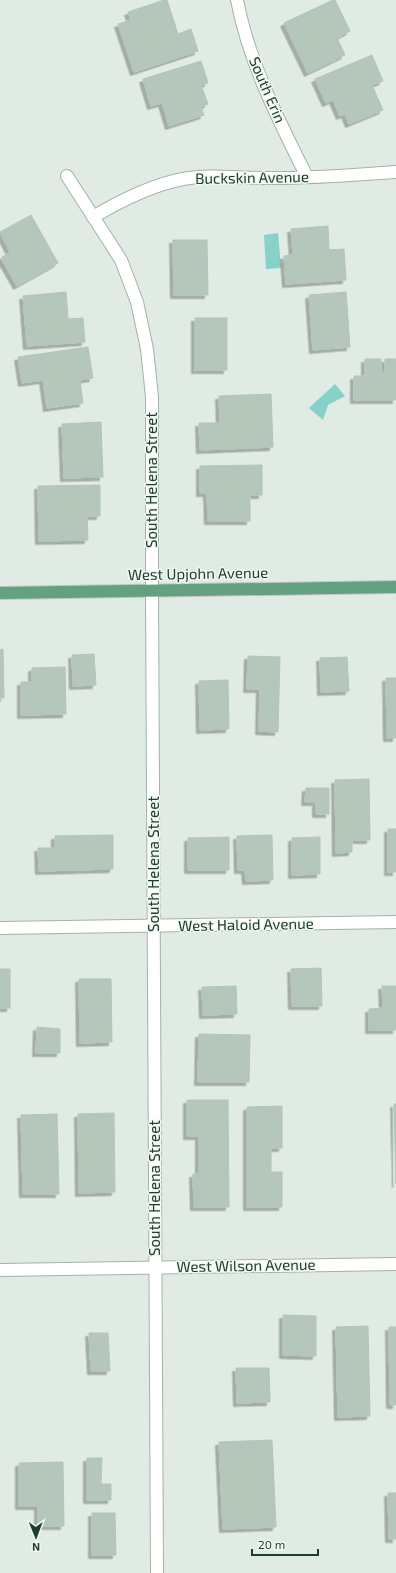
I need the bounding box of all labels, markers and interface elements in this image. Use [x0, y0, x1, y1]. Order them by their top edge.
street label: South Erin [246, 54, 290, 125]
street label: Buckskin Avenue [195, 167, 309, 187]
street label: South Helena Street [142, 412, 160, 548]
street label: West Upjohn Avenue [128, 563, 268, 584]
street label: South Helena Street [144, 796, 162, 932]
street label: West Haloid Avenue [178, 914, 314, 934]
street label: South Helena Street [145, 1120, 163, 1256]
street label: West Wilson Avenue [176, 1255, 316, 1275]
north arrow [16, 1517, 56, 1557]
scale bar [252, 1531, 318, 1557]
text: 20 m [258, 1537, 285, 1551]
text: N [32, 1541, 40, 1554]

